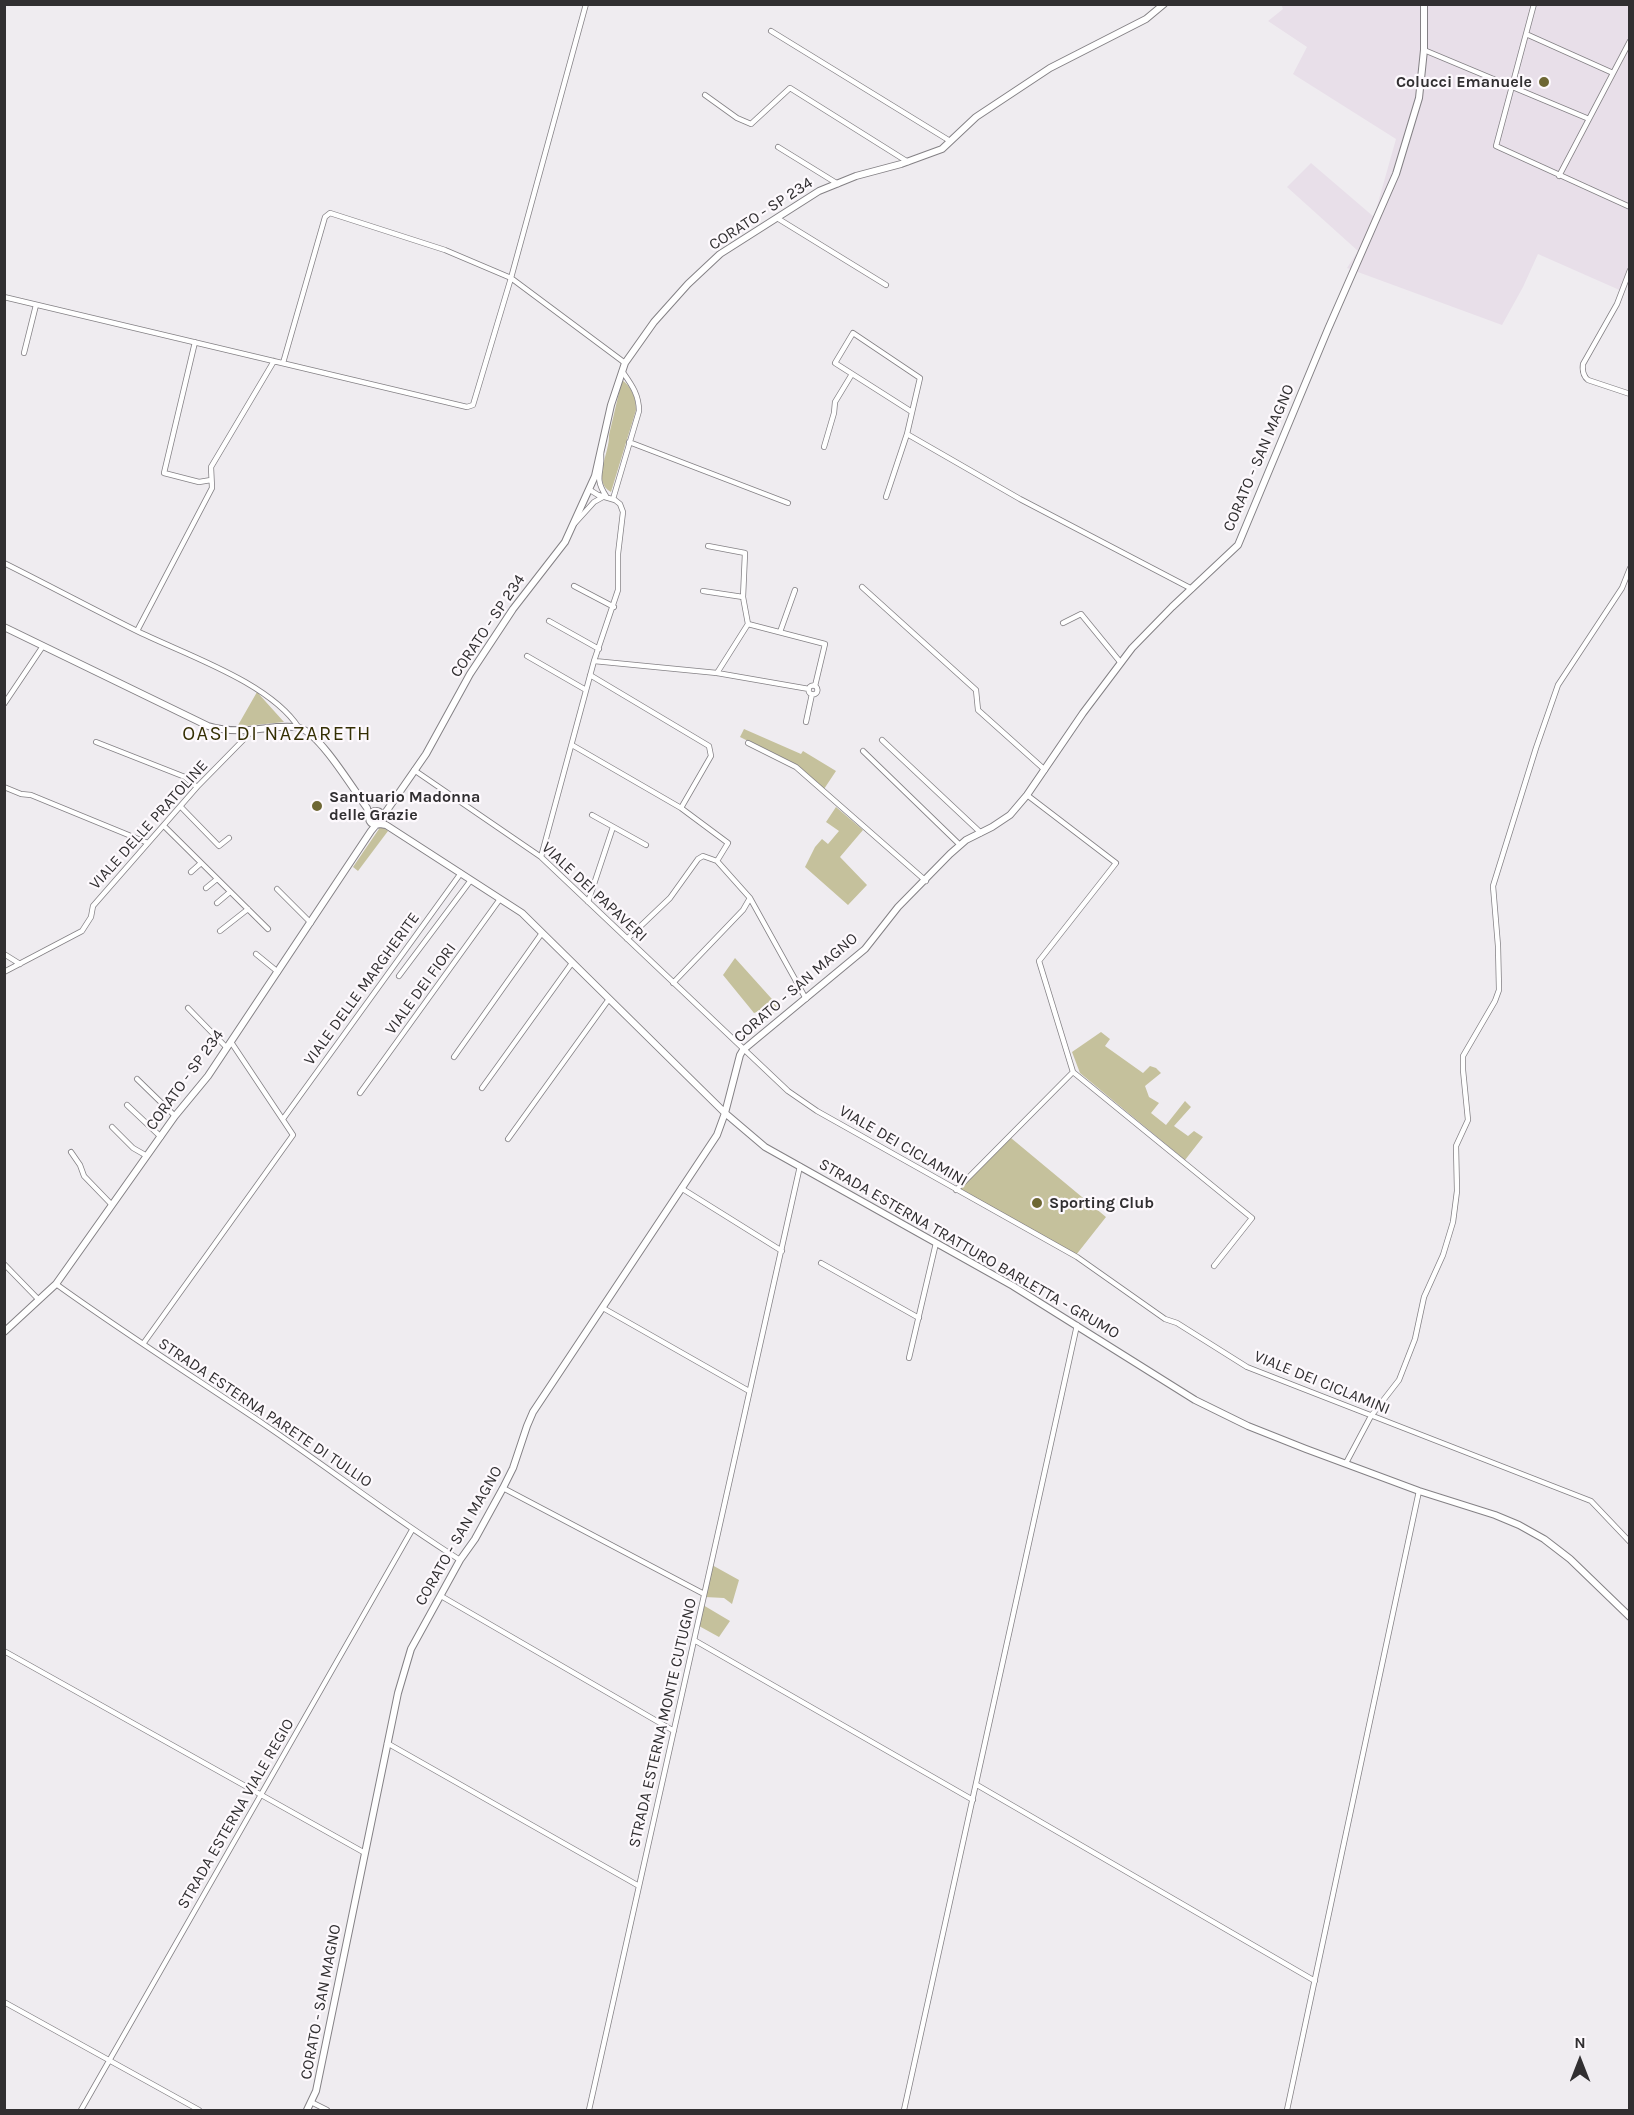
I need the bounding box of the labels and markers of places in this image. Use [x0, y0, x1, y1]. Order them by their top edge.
place label: Colucci Emanuele [1396, 72, 1532, 92]
marker: Colucci Emanuele [1537, 75, 1551, 89]
place label: Santuario Madonna delle Grazie [329, 787, 480, 825]
marker: Santuario Madonna delle Grazie [310, 799, 324, 813]
place label: Sporting Club [1049, 1193, 1154, 1213]
marker: Sporting Club [1030, 1196, 1044, 1210]

